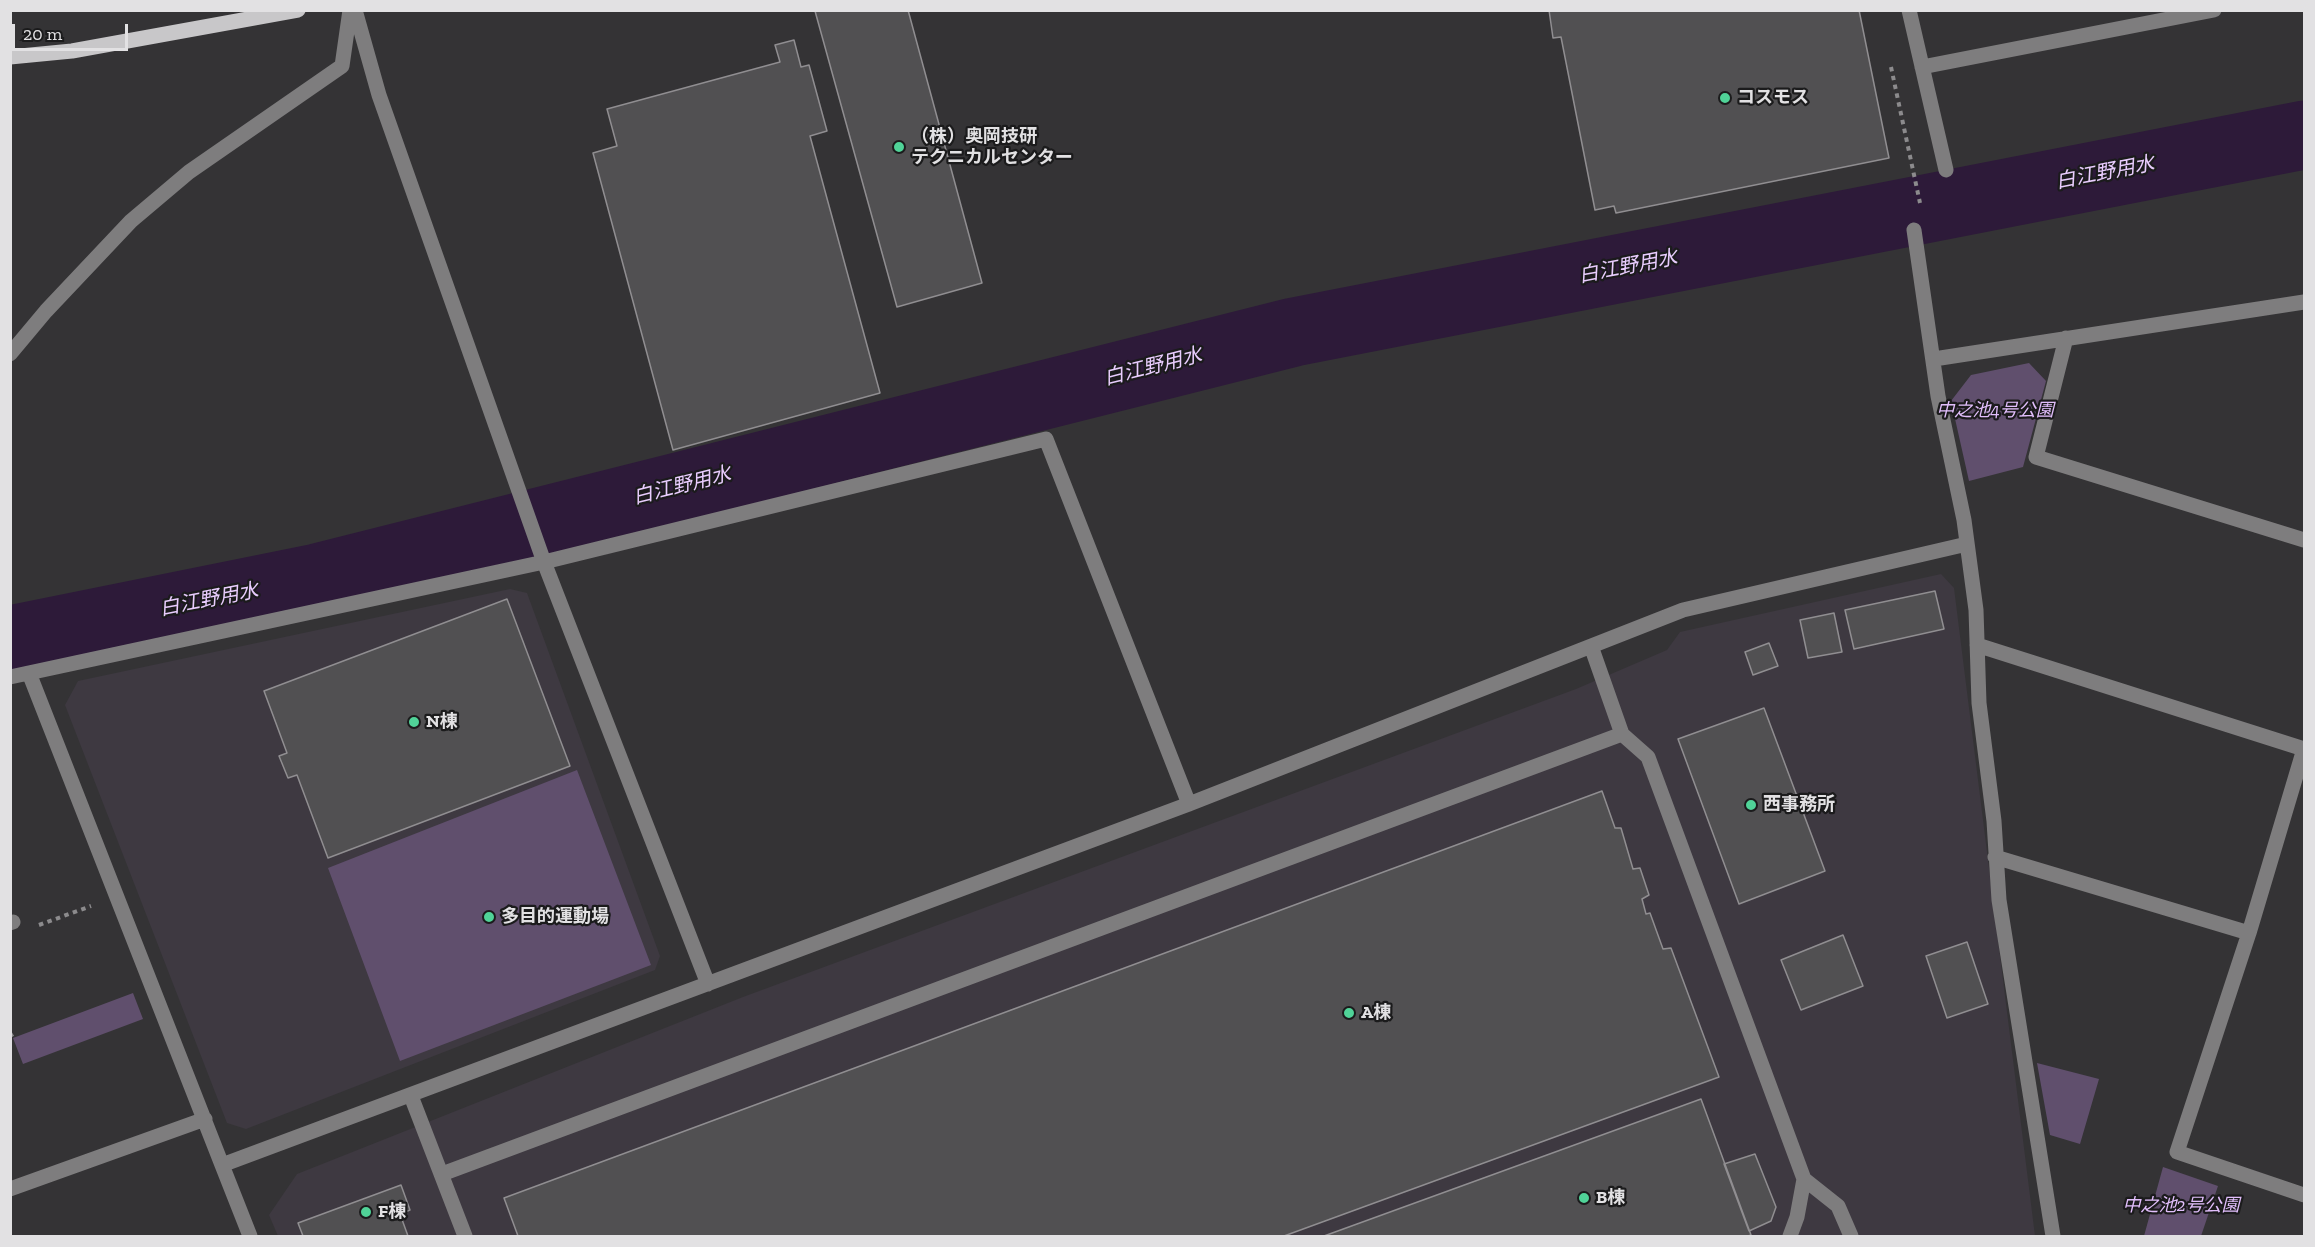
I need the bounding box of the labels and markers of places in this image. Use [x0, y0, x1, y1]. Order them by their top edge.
place label: コスモス [1737, 87, 1809, 109]
marker: コスモス [1718, 91, 1732, 105]
place label: （株）奥岡技研 テクニカルセンター [911, 126, 1073, 168]
marker: （株）奥岡技研 テクニカルセンター [892, 140, 906, 154]
place label: N棟 [426, 711, 458, 733]
marker: N棟 [407, 715, 421, 729]
place label: 西事務所 [1763, 794, 1835, 816]
marker: 西事務所 [1744, 798, 1758, 812]
place label: 多目的運動場 [501, 906, 609, 928]
marker: 多目的運動場 [482, 910, 496, 924]
place label: A棟 [1361, 1002, 1391, 1024]
marker: A棟 [1342, 1006, 1356, 1020]
place label: B棟 [1596, 1187, 1625, 1209]
marker: B棟 [1577, 1191, 1591, 1205]
place label: F棟 [378, 1201, 406, 1223]
marker: F棟 [359, 1205, 373, 1219]

